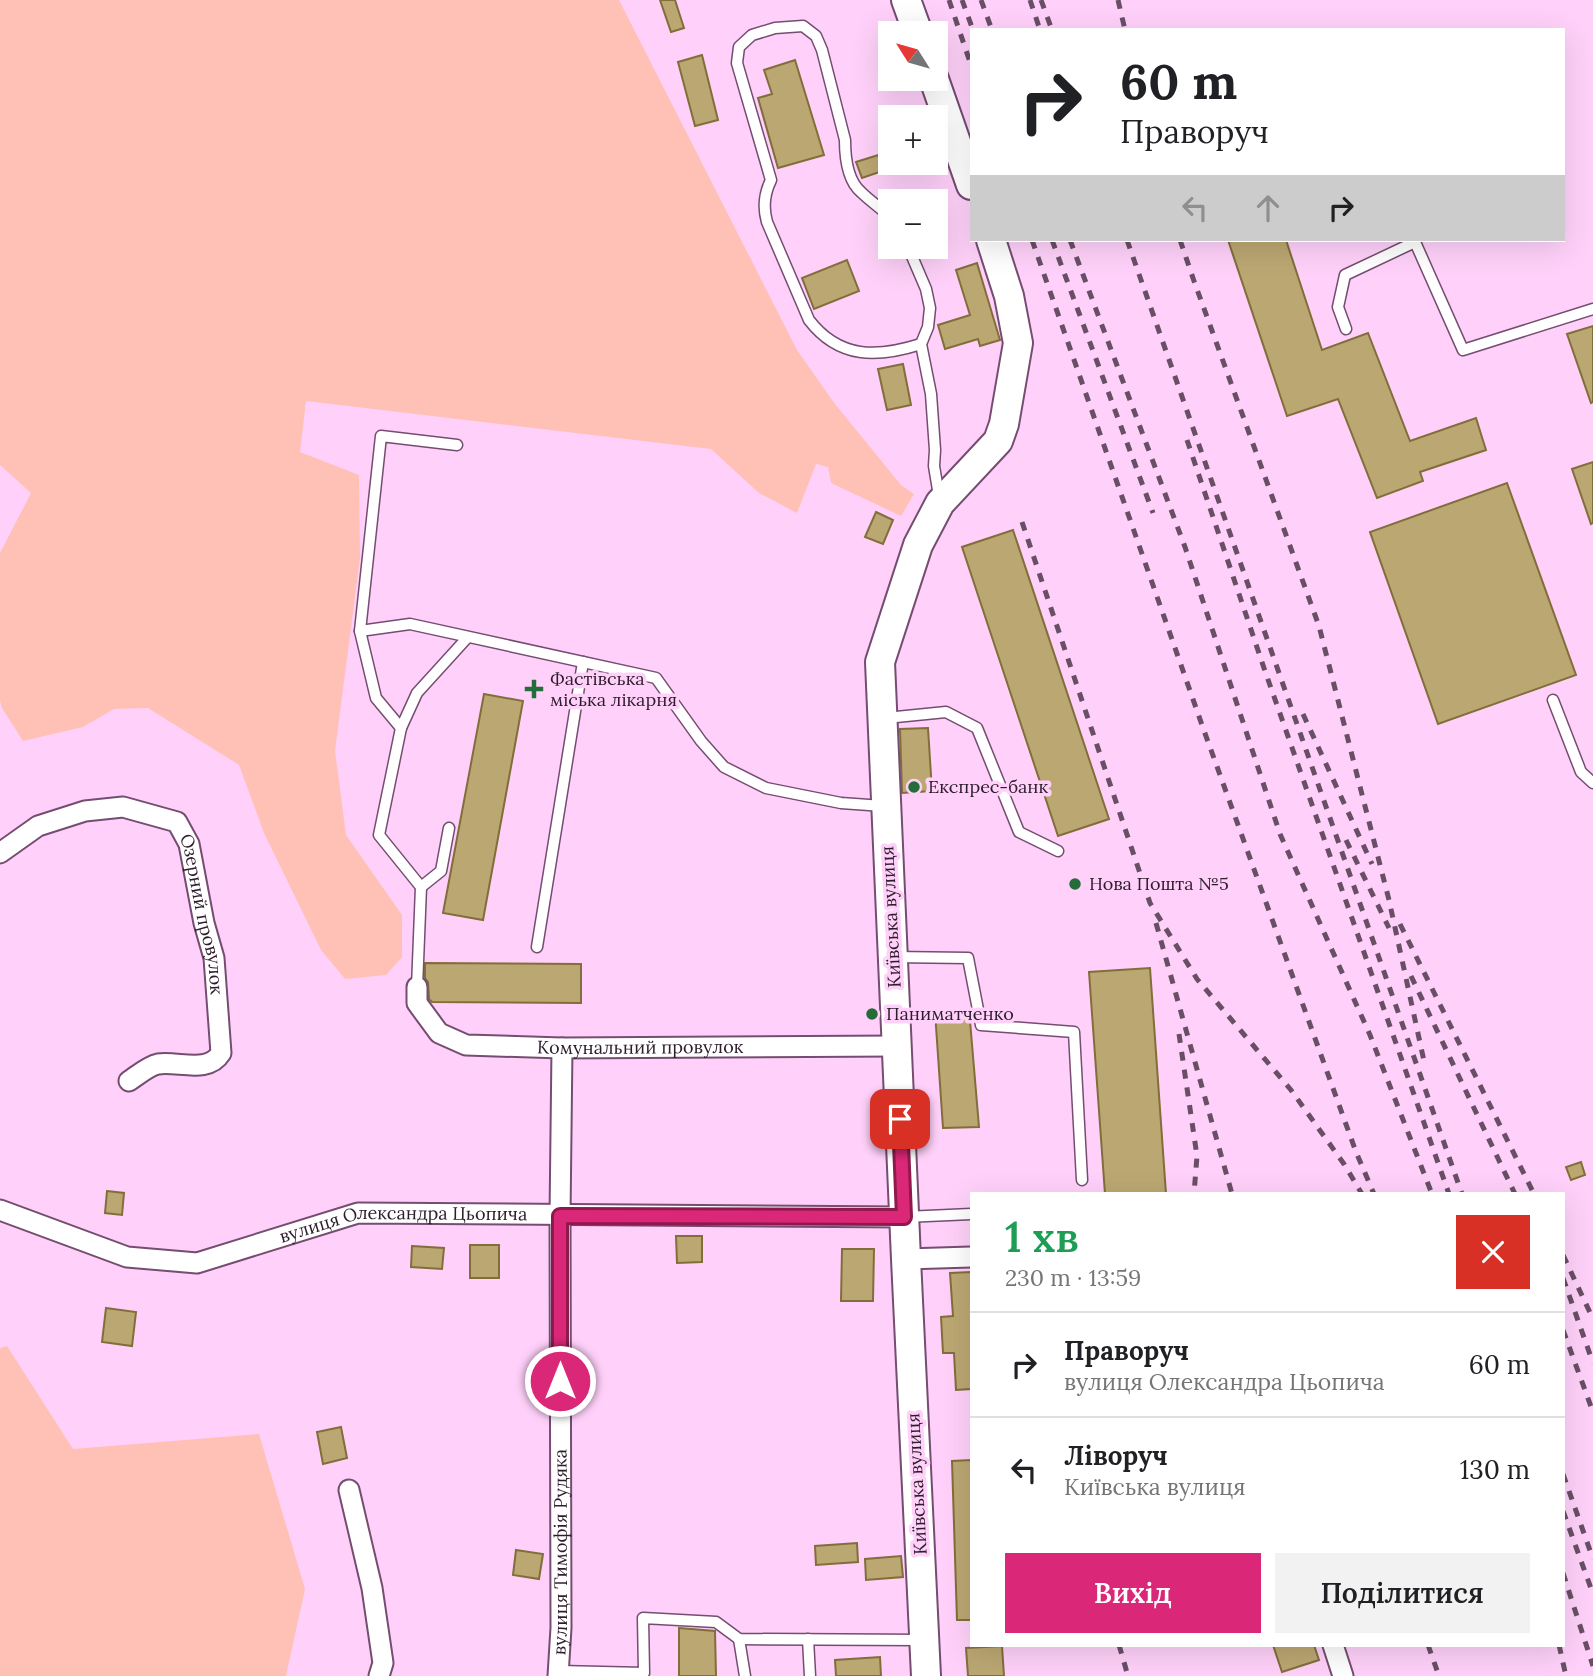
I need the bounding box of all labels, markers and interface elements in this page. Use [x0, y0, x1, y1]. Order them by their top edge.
north arrow [878, 21, 948, 91]
map controls [878, 21, 948, 259]
text: 60 m [1120, 50, 1237, 112]
icon: right [1005, 56, 1096, 147]
button: + [878, 105, 948, 175]
text: Праворуч [1120, 111, 1269, 152]
button: − [878, 189, 948, 259]
icon: left [1176, 189, 1214, 227]
icon: ahead [1249, 189, 1287, 227]
icon: right [1322, 189, 1360, 227]
place label: Фастівська міська лікарня [550, 667, 677, 711]
marker: Фастівська міська лікарня [524, 679, 544, 699]
place label: Експрес-банк [928, 775, 1048, 798]
marker: Експрес-банк [906, 779, 922, 795]
street label: Озерний провулок [174, 829, 229, 996]
street label: Київська вулиця [875, 845, 906, 989]
place label: Нова Пошта №5 [1089, 872, 1229, 895]
marker: Нова Пошта №5 [1067, 876, 1083, 892]
place label: Паниматченко [886, 1002, 1014, 1025]
marker: Паниматченко [864, 1006, 880, 1022]
street label: Комунальний провулок [537, 1035, 744, 1059]
pin [870, 1089, 930, 1149]
icon: arrive [881, 1100, 919, 1138]
street label: вулиця Олександра Цьопича [276, 1201, 527, 1248]
text: 1 хв [1005, 1210, 1079, 1264]
button: close [1456, 1215, 1530, 1289]
text: 230 m · 13:59 [1005, 1263, 1141, 1292]
text: Праворуч [1064, 1334, 1189, 1367]
position arrow [523, 1344, 597, 1418]
icon: right [1005, 1346, 1043, 1384]
text: 60 m [1469, 1348, 1530, 1381]
text: вулиця Олександра Цьопича [1064, 1367, 1385, 1396]
street label: Київська вулиця [901, 1412, 932, 1556]
text: Ліворуч [1064, 1439, 1168, 1472]
street label: вулиця Тимофія Рудяка [547, 1449, 572, 1656]
icon: left [1005, 1451, 1043, 1489]
text: 130 m [1460, 1453, 1530, 1486]
text: Київська вулиця [1064, 1472, 1246, 1501]
button: Вихід [1005, 1553, 1261, 1633]
button: Поділитися [1275, 1553, 1530, 1633]

